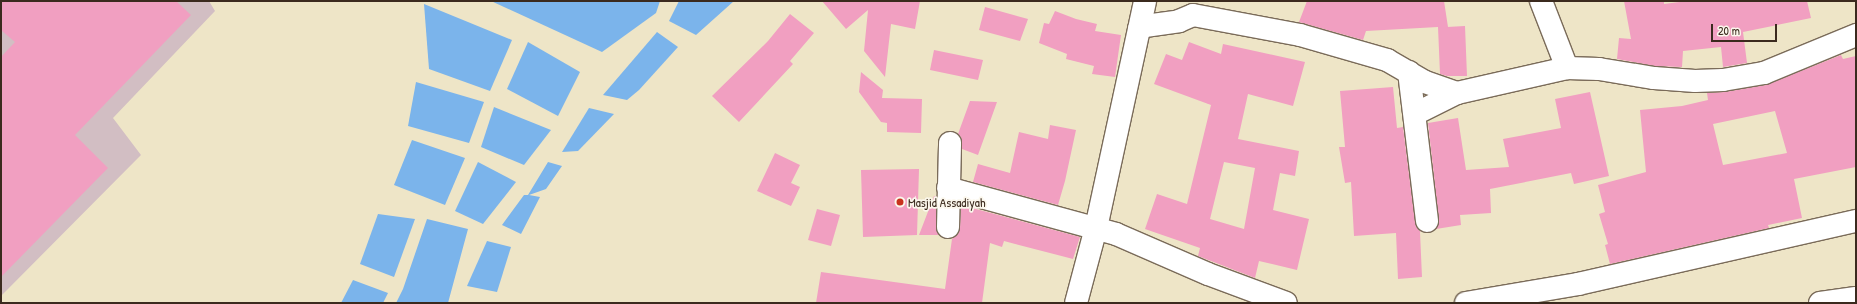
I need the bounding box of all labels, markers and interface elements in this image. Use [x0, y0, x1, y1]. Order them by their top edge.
scale bar [1713, 16, 1779, 42]
text: 20 m [1718, 22, 1740, 39]
place label: Masjid Assadiyah [908, 194, 985, 210]
marker: Masjid Assadiyah [895, 197, 905, 207]

